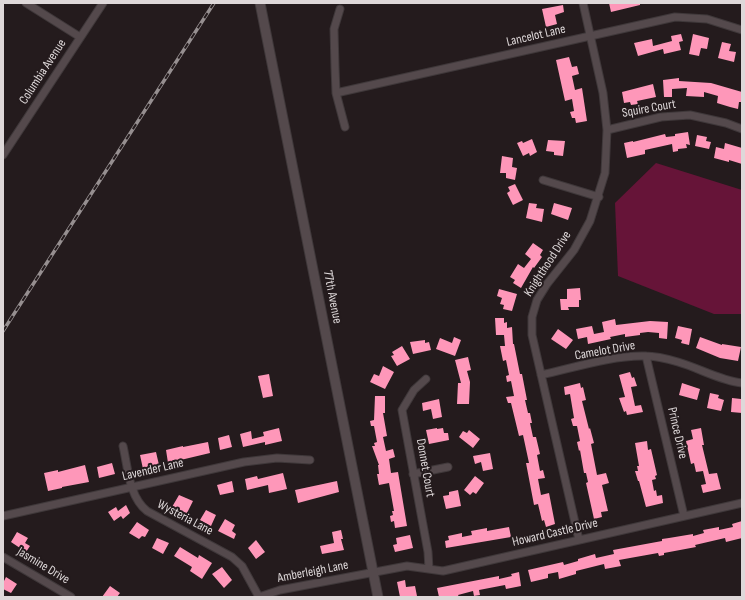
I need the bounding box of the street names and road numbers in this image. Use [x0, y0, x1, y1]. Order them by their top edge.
street label: Lancelot Lane [505, 22, 567, 50]
street label: Columbia Avenue [16, 37, 70, 107]
street label: Squire Court [621, 97, 677, 121]
street label: Knighthood Drive [521, 228, 575, 300]
street label: 77th Avenue [319, 269, 345, 325]
street label: Camelot Drive [574, 338, 636, 364]
street label: Prince Drive [664, 406, 690, 460]
street label: Donnet Court [412, 438, 438, 498]
street label: Lavender Lane [121, 455, 185, 485]
street label: Wysteria Lane [154, 497, 216, 539]
street label: Howard Castle Drive [511, 516, 599, 550]
street label: Jasmine Drive [14, 544, 72, 588]
street label: Amberleigh Lane [276, 557, 350, 587]

